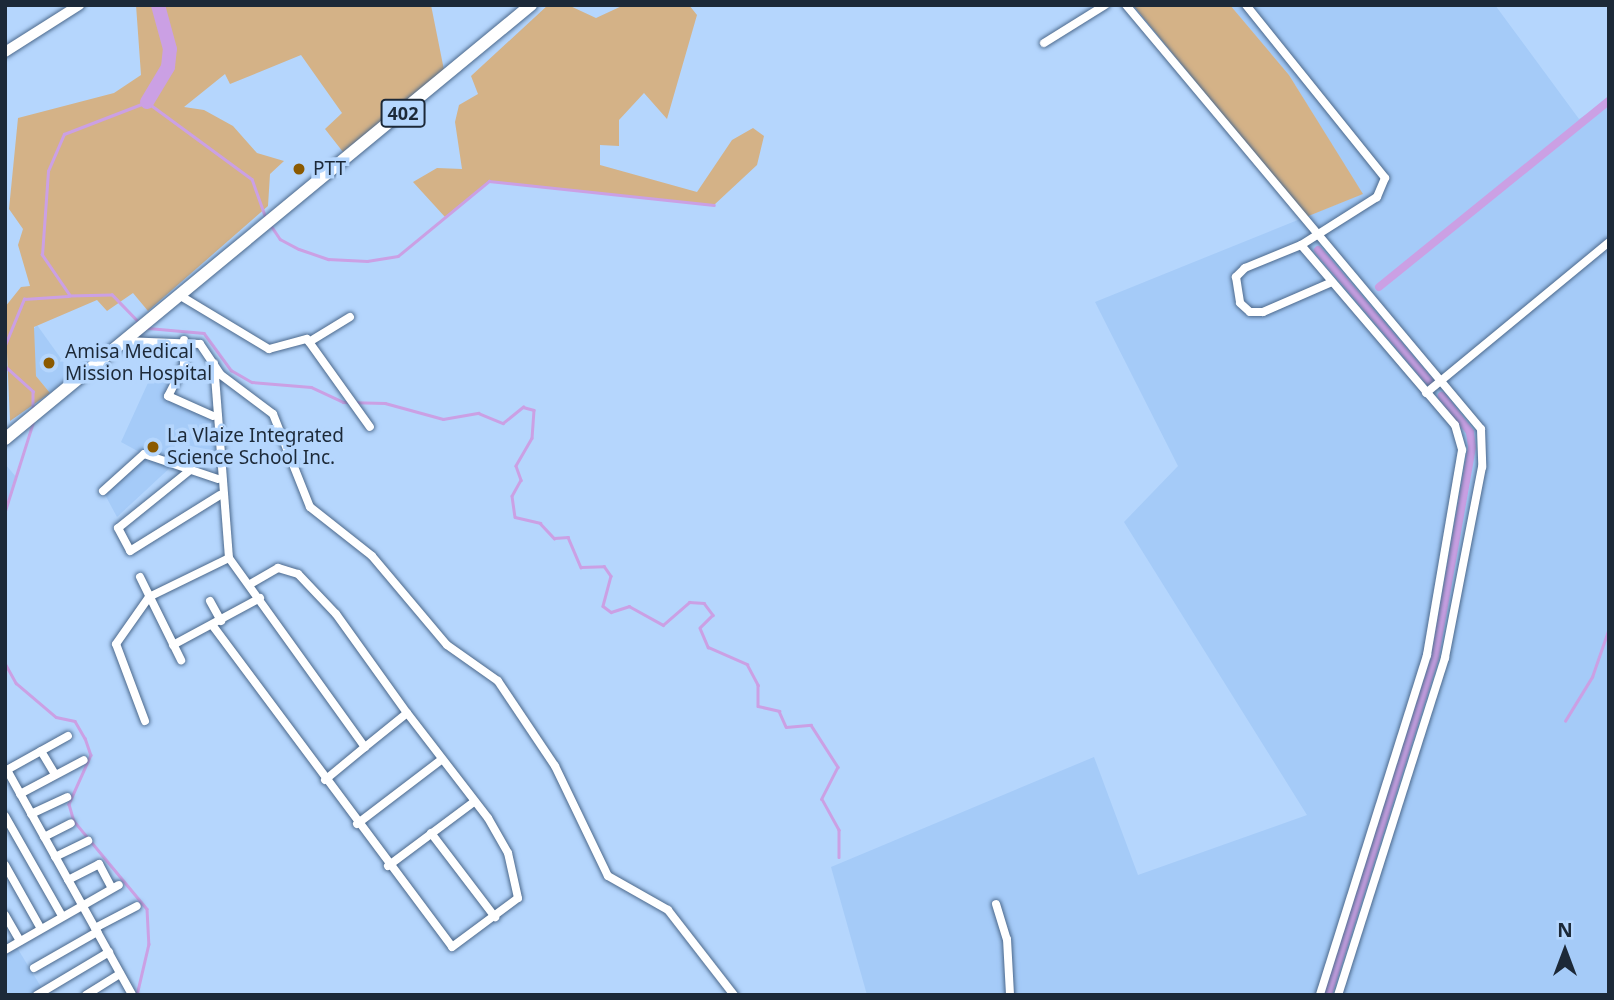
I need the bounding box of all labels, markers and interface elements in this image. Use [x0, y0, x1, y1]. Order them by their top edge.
road number: 402 [380, 98, 426, 128]
place label: PTT [313, 158, 346, 180]
marker: PTT [291, 161, 307, 177]
place label: Amisa Medical Mission Hospital [65, 341, 212, 385]
marker: Amisa Medical Mission Hospital [39, 353, 59, 373]
place label: La Vlaize Integrated Science School Inc. [167, 425, 344, 469]
marker: La Vlaize Integrated Science School Inc. [145, 439, 161, 455]
north arrow [1530, 916, 1600, 986]
text: N [1557, 917, 1573, 943]

